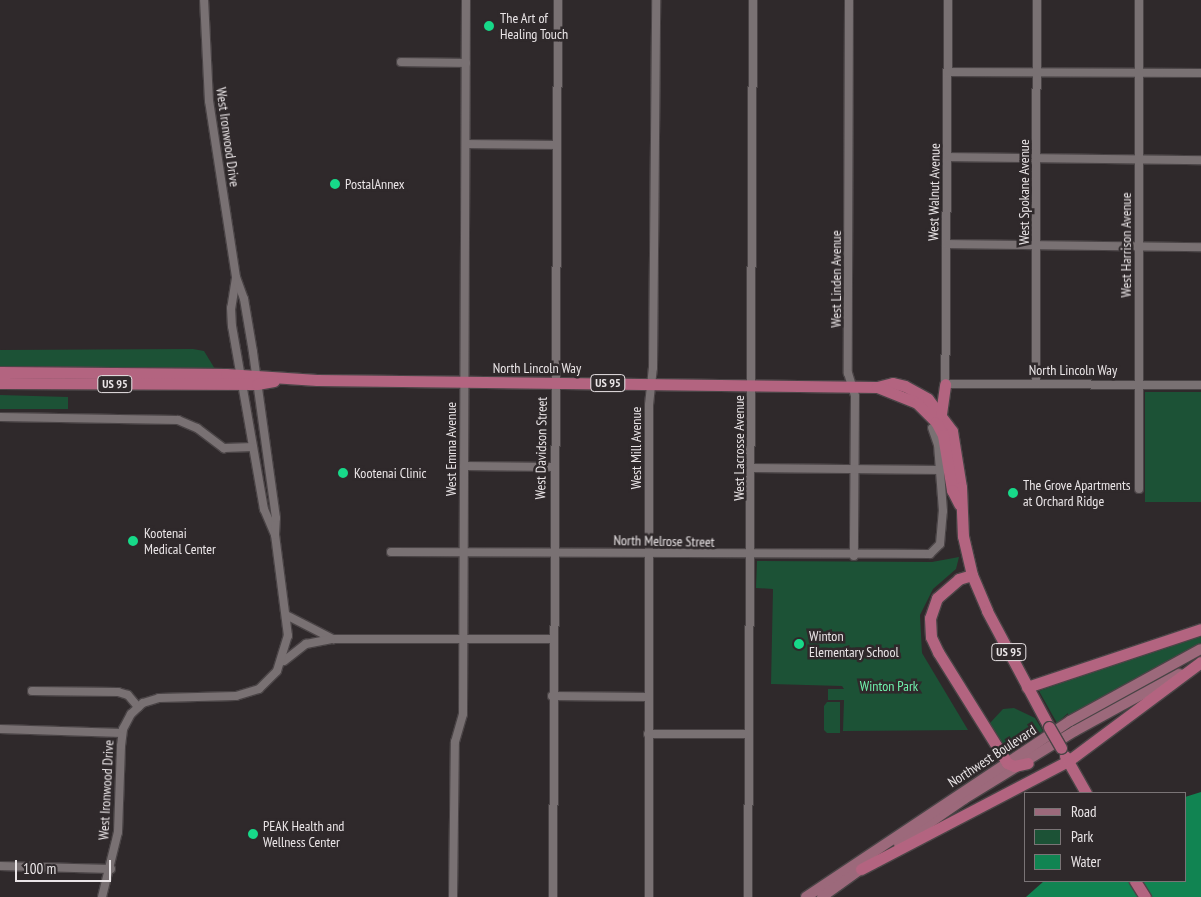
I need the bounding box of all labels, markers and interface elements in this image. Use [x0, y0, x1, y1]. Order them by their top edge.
place label: The Art of Healing Touch [500, 10, 568, 42]
marker: The Art of Healing Touch [482, 19, 496, 33]
street label: West Ironwood Drive [213, 86, 243, 188]
street label: West Spokane Avenue [1016, 139, 1032, 245]
street label: West Walnut Avenue [925, 143, 943, 241]
place label: PostalAnnex [345, 176, 405, 192]
marker: PostalAnnex [329, 178, 341, 190]
street label: West Harrison Avenue [1118, 192, 1134, 298]
street label: West Linden Avenue [828, 230, 844, 328]
street label: North Lincoln Way [493, 360, 581, 376]
street label: North Lincoln Way [1029, 362, 1117, 378]
road number: US 95 [589, 373, 627, 392]
road number: US 95 [96, 374, 134, 394]
street label: West Lacrosse Avenue [731, 395, 747, 501]
street label: West Davidson Street [532, 397, 550, 499]
street label: West Emma Avenue [443, 402, 459, 496]
street label: West Mill Avenue [628, 406, 644, 490]
place label: Kootenai Clinic [354, 465, 427, 481]
marker: Kootenai Clinic [336, 466, 350, 480]
place label: The Grove Apartments at Orchard Ridge [1023, 477, 1131, 510]
marker: The Grove Apartments at Orchard Ridge [1007, 487, 1019, 499]
place label: Kootenai Medical Center [144, 525, 216, 558]
street label: North Melrose Street [613, 532, 715, 550]
marker: Kootenai Medical Center [126, 534, 140, 548]
place label: Winton Elementary School [809, 628, 899, 660]
marker: Winton Elementary School [793, 638, 805, 650]
road number: US 95 [990, 642, 1028, 662]
park label: Winton Park [860, 678, 918, 694]
street label: Northwest Boulevard [945, 721, 1039, 791]
street label: West Ironwood Drive [95, 740, 117, 840]
legend [1024, 792, 1186, 882]
text: Road [1071, 802, 1097, 821]
place label: PEAK Health and Wellness Center [263, 818, 345, 850]
text: Park [1071, 827, 1093, 846]
marker: PEAK Health and Wellness Center [247, 828, 259, 840]
scale bar [18, 850, 114, 882]
text: Water [1071, 852, 1101, 871]
text: 100 m [23, 859, 56, 878]

